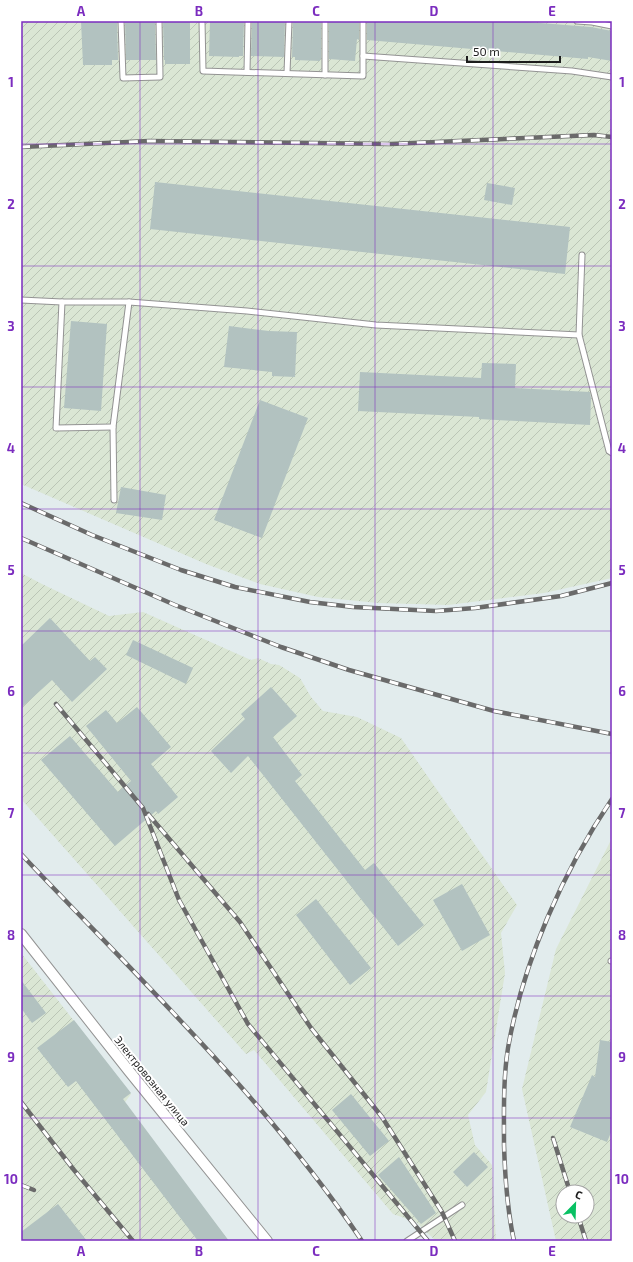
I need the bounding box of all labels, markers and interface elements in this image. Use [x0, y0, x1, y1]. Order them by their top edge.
text: A [77, 3, 86, 19]
text: B [195, 3, 203, 19]
text: C [312, 3, 320, 19]
text: D [430, 3, 439, 19]
text: E [548, 3, 556, 19]
scale bar [467, 38, 560, 64]
text: 50 m [473, 44, 500, 58]
text: 1 [8, 74, 14, 90]
text: 1 [619, 74, 625, 90]
text: 2 [7, 196, 15, 212]
text: 2 [618, 196, 626, 212]
text: 3 [7, 318, 15, 334]
text: 3 [618, 318, 626, 334]
text: 4 [7, 440, 15, 456]
text: 4 [618, 440, 626, 456]
text: 5 [7, 562, 15, 578]
text: 5 [618, 562, 626, 578]
text: 6 [7, 683, 15, 699]
text: 6 [618, 683, 626, 699]
text: 7 [8, 805, 15, 821]
text: 7 [619, 805, 626, 821]
text: 8 [7, 927, 15, 943]
text: 8 [618, 927, 626, 943]
street label: Электровозная улица [111, 1033, 193, 1129]
text: 9 [7, 1049, 15, 1065]
text: 9 [618, 1049, 626, 1065]
text: 10 [4, 1171, 18, 1187]
text: 10 [615, 1171, 629, 1187]
north arrow [555, 1184, 595, 1224]
text: С [574, 1187, 585, 1202]
text: A [77, 1243, 86, 1259]
text: B [195, 1243, 203, 1259]
text: C [312, 1243, 320, 1259]
text: D [430, 1243, 439, 1259]
text: E [548, 1243, 556, 1259]

